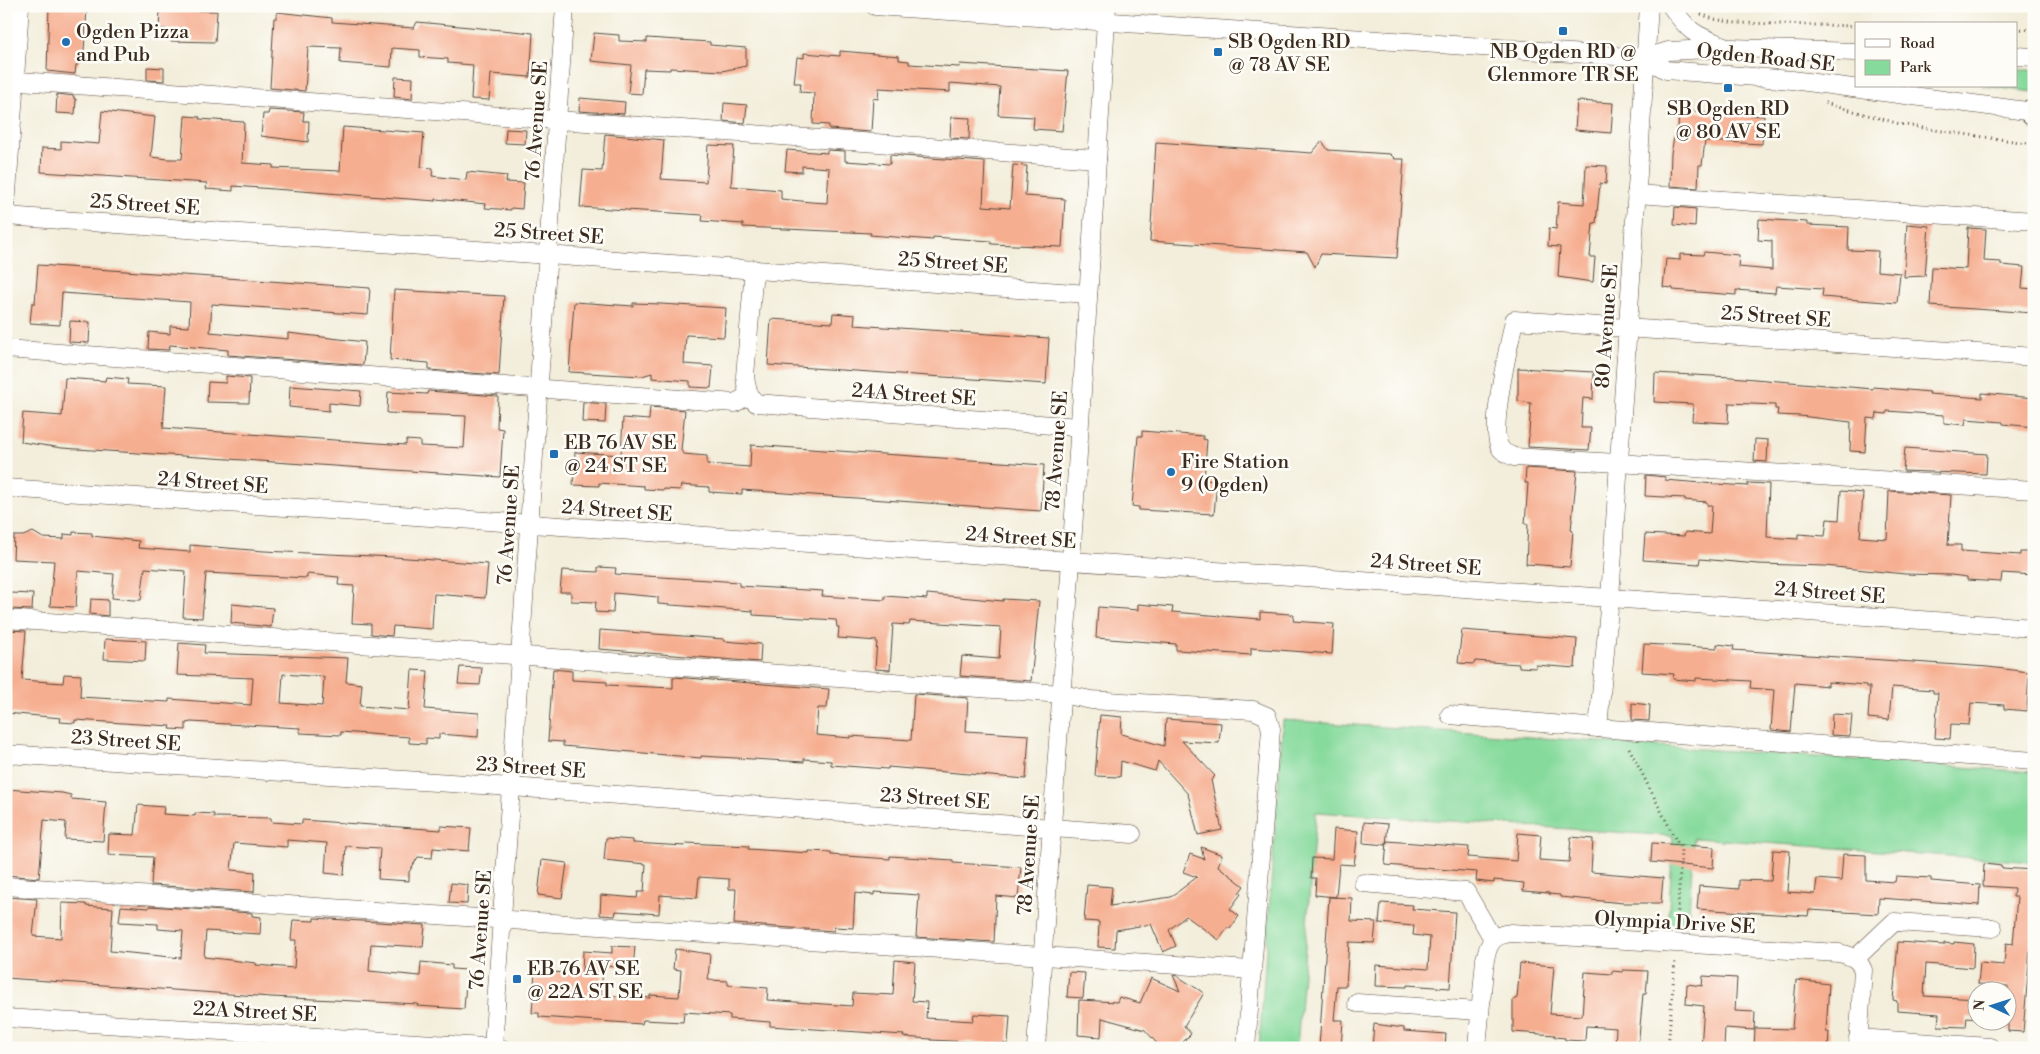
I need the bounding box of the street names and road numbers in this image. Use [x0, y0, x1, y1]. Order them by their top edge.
street label: Ogden Road SE [1695, 39, 1836, 78]
street label: 76 Avenue SE [521, 60, 554, 182]
street label: 25 Street SE [89, 189, 201, 222]
street label: 25 Street SE [493, 218, 605, 251]
street label: 25 Street SE [897, 247, 1009, 280]
street label: 80 Avenue SE [1591, 263, 1624, 389]
street label: 25 Street SE [1720, 301, 1832, 334]
street label: 24A Street SE [851, 379, 977, 412]
street label: 78 Avenue SE [1041, 390, 1074, 513]
street label: 76 Avenue SE [493, 464, 526, 586]
street label: 24 Street SE [156, 467, 269, 500]
street label: 24 Street SE [560, 495, 673, 528]
street label: 24 Street SE [964, 522, 1077, 555]
street label: 24 Street SE [1369, 549, 1482, 582]
street label: 24 Street SE [1773, 577, 1886, 610]
street label: 23 Street SE [70, 725, 182, 758]
street label: 23 Street SE [475, 752, 587, 785]
street label: 23 Street SE [879, 783, 991, 816]
street label: 78 Avenue SE [1013, 794, 1046, 917]
street label: 76 Avenue SE [465, 869, 498, 991]
street label: Olympia Drive SE [1594, 907, 1756, 940]
street label: 22A Street SE [192, 997, 318, 1028]

